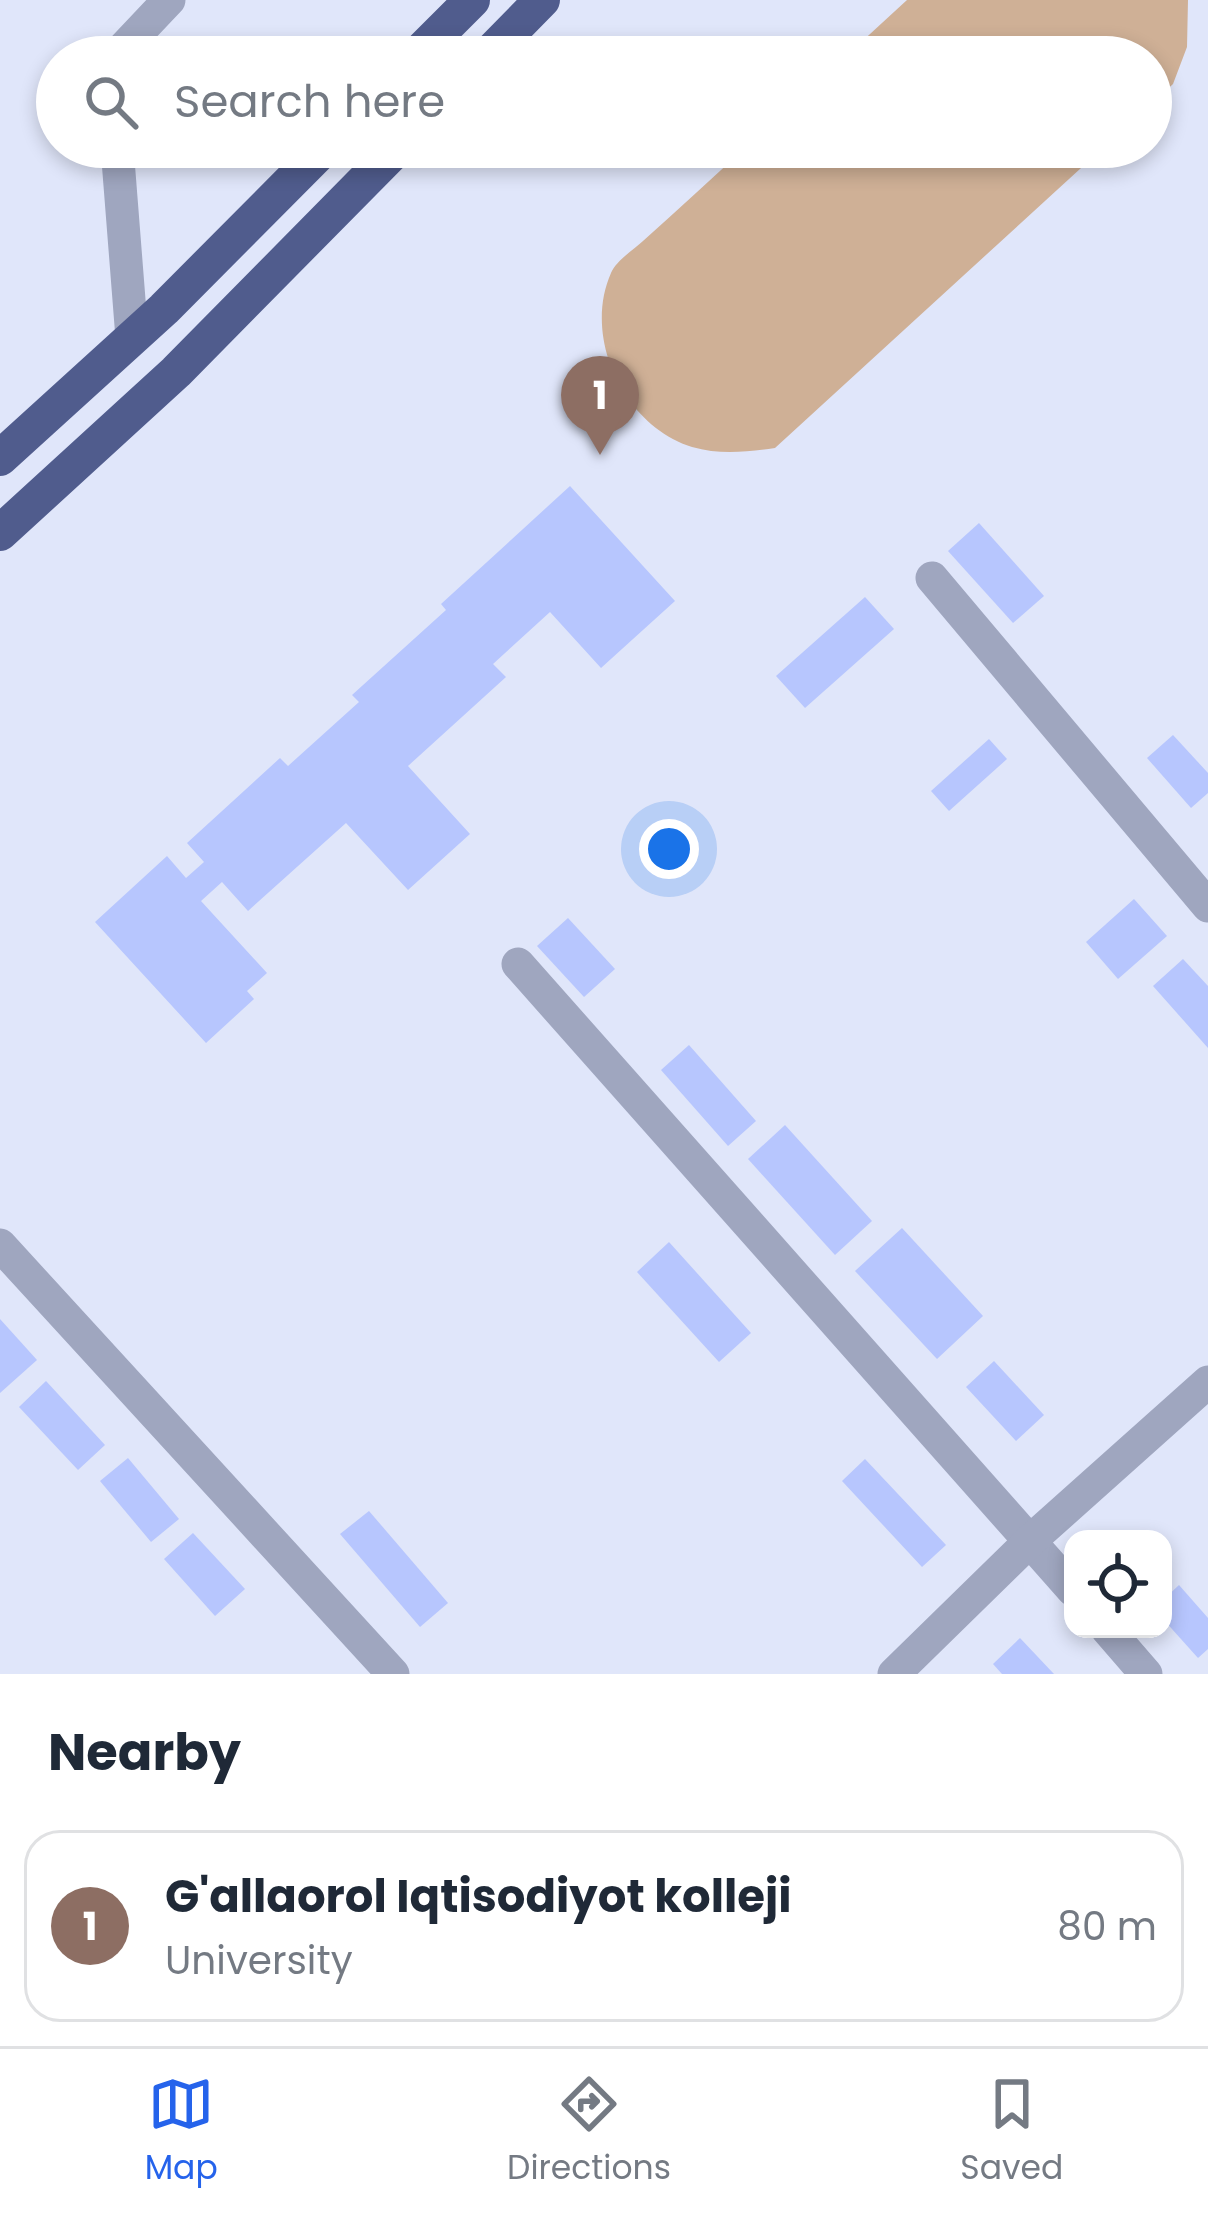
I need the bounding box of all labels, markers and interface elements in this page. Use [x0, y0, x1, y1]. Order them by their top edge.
search box [36, 36, 1172, 168]
icon: search [78, 69, 144, 135]
text: Search here [174, 70, 445, 133]
pin: 1 [561, 356, 639, 455]
your location [639, 819, 699, 879]
map controls [1064, 1530, 1172, 1638]
button: locate [1064, 1530, 1172, 1638]
text: Nearby [48, 1716, 241, 1788]
text: G'allaorol Iqtisodiyot kolleji [165, 1865, 791, 1928]
text: 1 [83, 1899, 97, 1954]
text: 80 m [1057, 1899, 1157, 1954]
text: University [165, 1933, 353, 1988]
tab: Map [145, 2071, 218, 2193]
tab: Directions [507, 2071, 671, 2193]
tab: Saved [960, 2071, 1063, 2193]

